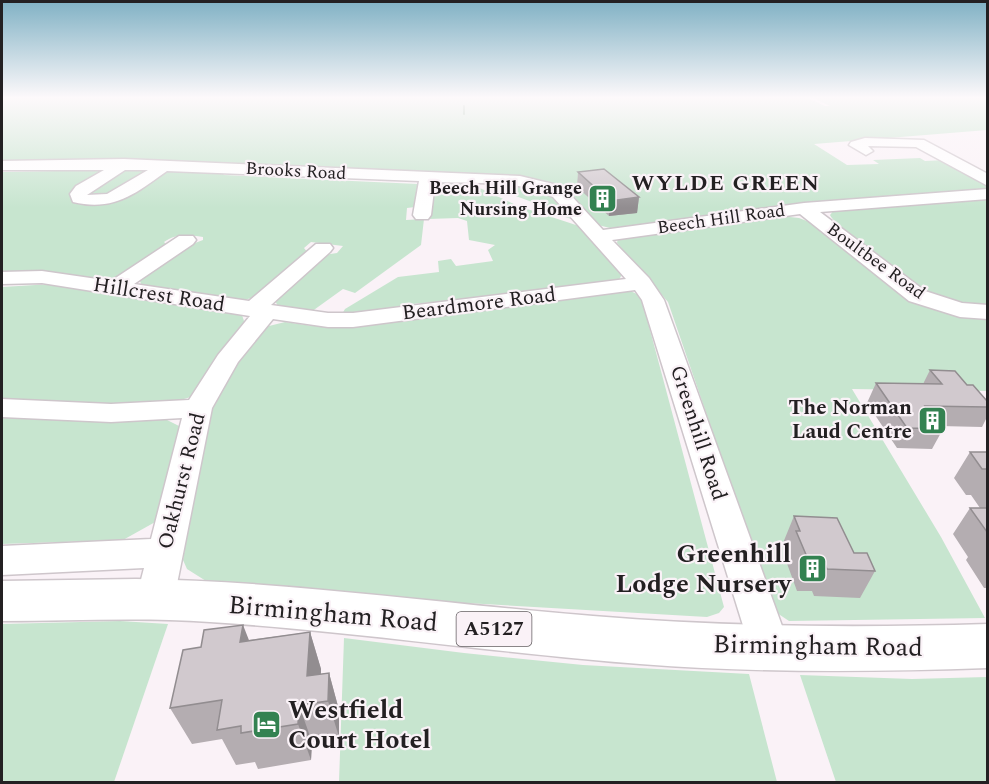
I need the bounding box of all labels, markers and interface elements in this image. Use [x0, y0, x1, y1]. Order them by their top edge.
street label: Brooks Road [245, 155, 347, 187]
district label: WYLDE GREEN [632, 167, 820, 200]
place label: Beech Hill Grange Nursing Home [429, 175, 582, 223]
building icon: Beech Hill Grange Nursing Home [587, 182, 619, 214]
street label: Beech Hill Road [655, 197, 787, 241]
street label: Boultbee Road [821, 216, 931, 306]
street label: Hillcrest Road [91, 269, 227, 321]
street label: Beardmore Road [400, 279, 558, 329]
street label: Greenhill Road [661, 361, 735, 505]
place label: The Norman Laud Centre [789, 392, 912, 448]
building icon: The Norman Laud Centre [917, 404, 949, 436]
street label: Oakhurst Road [150, 409, 214, 553]
place label: Greenhill Lodge Nursery [615, 534, 793, 604]
building icon: Greenhill Lodge Nursery [796, 553, 828, 585]
street label: Birmingham Road [227, 585, 439, 643]
road number: A5127 [456, 612, 532, 646]
street label: Birmingham Road [713, 624, 923, 668]
place label: Westfield Court Hotel [288, 690, 431, 760]
hotel icon: Westfield Court Hotel [251, 709, 283, 741]

